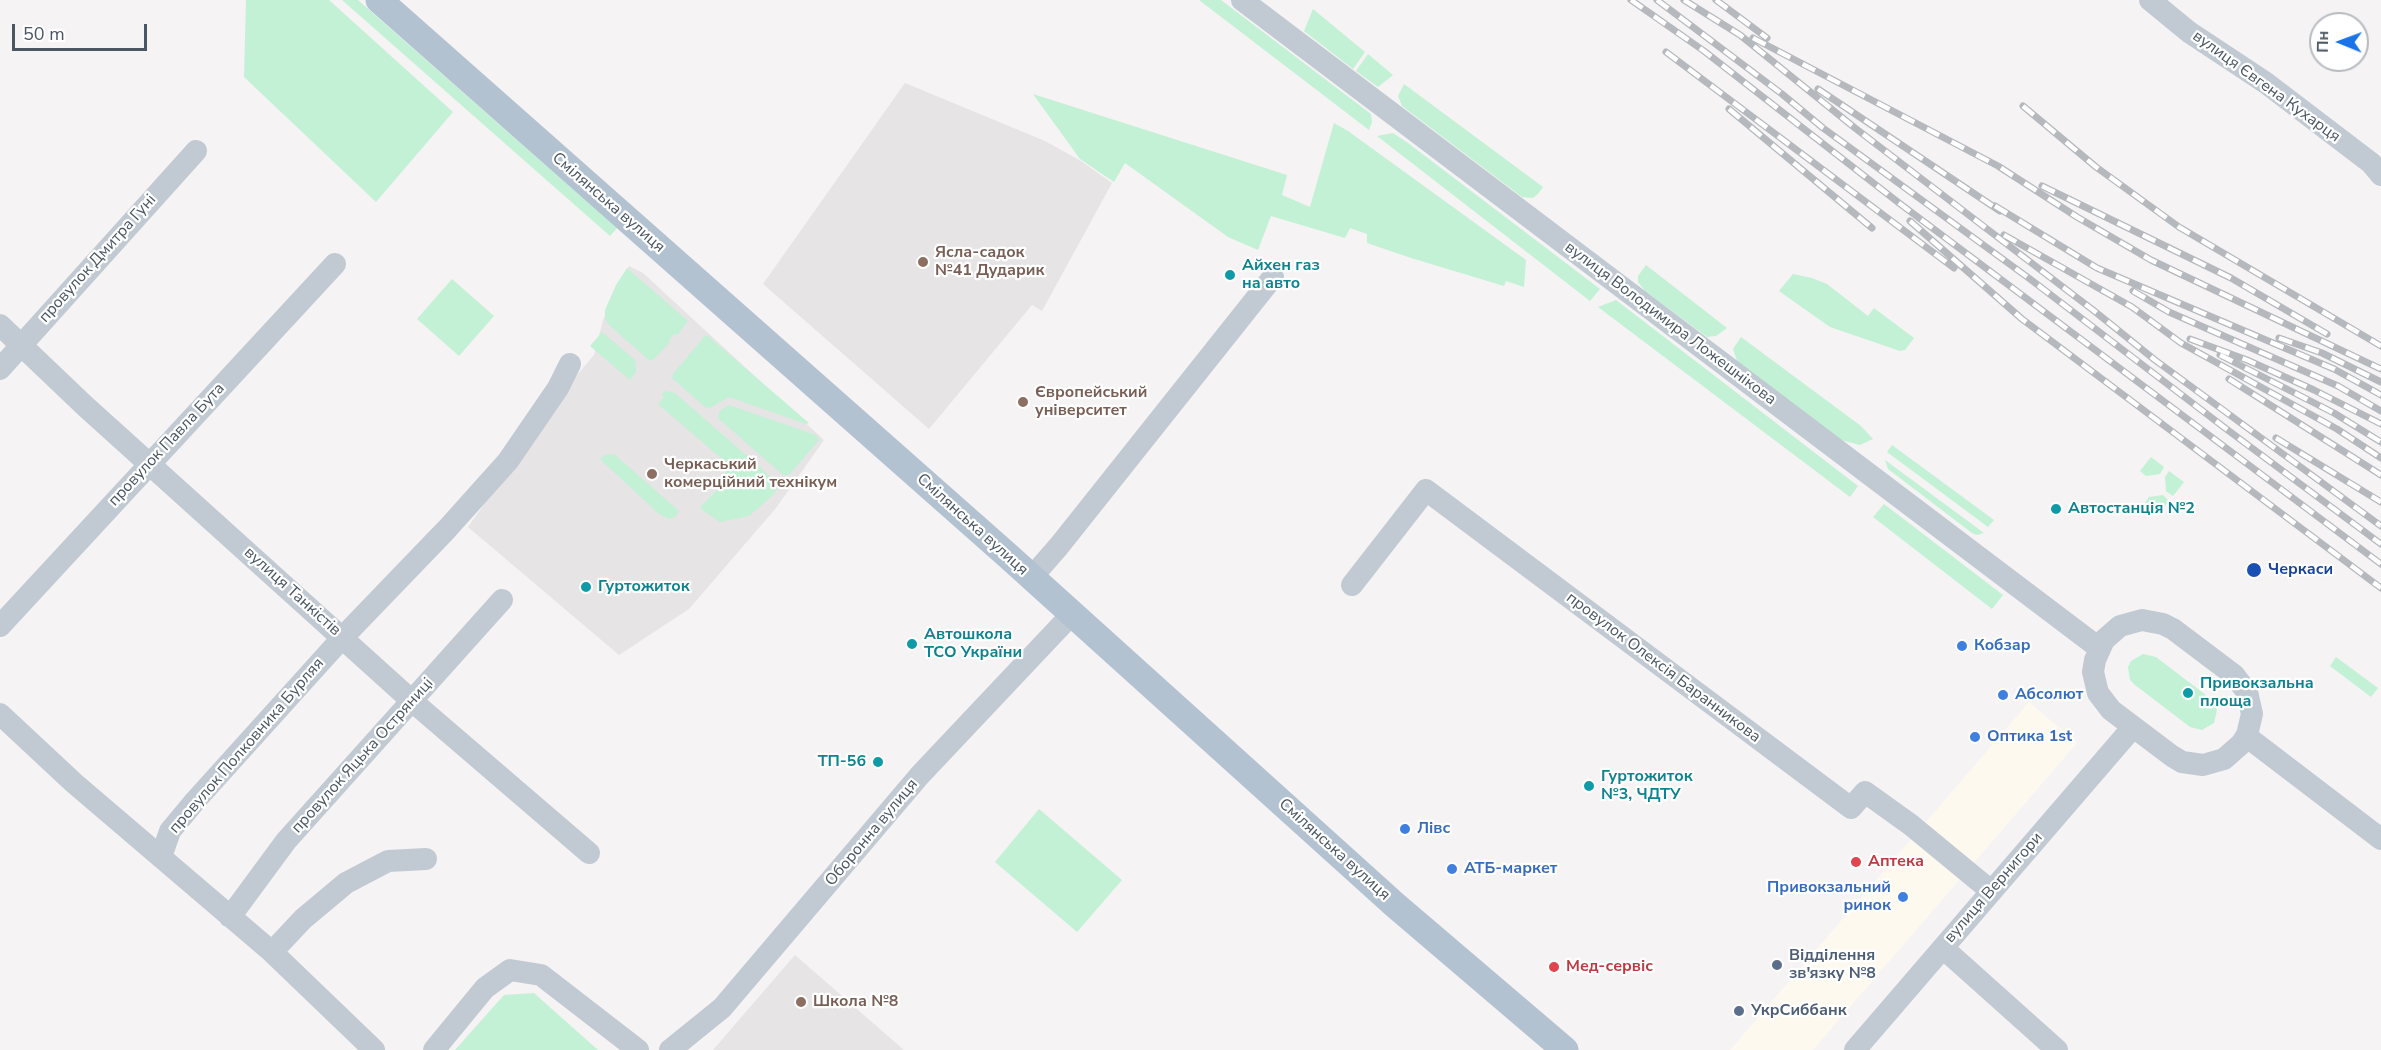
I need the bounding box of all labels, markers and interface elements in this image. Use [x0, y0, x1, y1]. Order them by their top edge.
scale bar [15, 12, 150, 50]
north arrow [2309, 12, 2369, 72]
text: 50 m [23, 22, 65, 46]
street label: вулиця Євгена Кухарця [2188, 27, 2344, 147]
text: Пн [2312, 31, 2334, 53]
street label: Смілянська вулиця [548, 149, 668, 257]
street label: провулок Дмитра Гуні [35, 191, 161, 327]
street label: вулиця Володимира Ложешнікова [1561, 238, 1779, 410]
place label: Ясла-садок №41 Дударик [935, 243, 1044, 281]
marker: Ясла-садок №41 Дударик [916, 255, 930, 269]
place label: Айхен газ на авто [1242, 256, 1320, 294]
marker: Айхен газ на авто [1223, 268, 1237, 282]
street label: провулок Павла Бута [105, 379, 229, 511]
place label: Європейський університет [1035, 383, 1147, 421]
marker: Європейський університет [1016, 395, 1030, 409]
place label: Черкаський комерційний технікум [664, 455, 837, 493]
marker: Черкаський комерційний технікум [645, 467, 659, 481]
street label: Смілянська вулиця [912, 470, 1032, 580]
place label: Автостанція №2 [2068, 499, 2195, 519]
marker: Автостанція №2 [2049, 502, 2063, 516]
street label: вулиця Танкістів [240, 544, 344, 640]
place label: Черкаси [2268, 560, 2333, 580]
marker: Черкаси [2245, 561, 2263, 579]
place label: Гуртожиток [598, 577, 690, 597]
marker: Гуртожиток [579, 580, 593, 594]
street label: провулок Олексія Баранникова [1562, 589, 1764, 747]
place label: Автошкола ТСО України [924, 625, 1022, 663]
place label: Кобзар [1974, 636, 2031, 656]
marker: Автошкола ТСО України [905, 637, 919, 651]
marker: Кобзар [1955, 639, 1969, 653]
street label: провулок Полковника Бурляя [166, 654, 328, 838]
street label: провулок Яцька Остряниці [288, 674, 438, 838]
place label: Привокзальна площа [2200, 674, 2314, 712]
place label: Абсолют [2015, 685, 2083, 705]
marker: Привокзальна площа [2181, 686, 2195, 700]
marker: Абсолют [1996, 688, 2010, 702]
place label: Оптика 1st [1987, 727, 2072, 747]
marker: Оптика 1st [1968, 730, 1982, 744]
place label: ТП-56 [818, 752, 866, 772]
marker: ТП-56 [871, 755, 885, 769]
place label: Гуртожиток №3, ЧДТУ [1601, 767, 1693, 805]
street label: Оборонна вулиця [822, 776, 922, 890]
marker: Гуртожиток №3, ЧДТУ [1582, 779, 1596, 793]
street label: Смілянська вулиця [1274, 795, 1394, 905]
place label: Лівс [1417, 819, 1450, 839]
marker: Лівс [1398, 822, 1412, 836]
street label: вулиця Вернигори [1941, 829, 2047, 947]
place label: Аптека [1868, 852, 1924, 872]
marker: Аптека [1849, 855, 1863, 869]
place label: АТБ-маркет [1464, 859, 1557, 879]
marker: АТБ-маркет [1445, 862, 1459, 876]
place label: Привокзальний ринок [1767, 878, 1891, 916]
marker: Привокзальний ринок [1896, 890, 1910, 904]
place label: Відділення зв'язку №8 [1789, 946, 1876, 984]
place label: Мед-сервіс [1566, 957, 1653, 977]
marker: Відділення зв'язку №8 [1770, 958, 1784, 972]
marker: Мед-сервіс [1547, 960, 1561, 974]
place label: Школа №8 [813, 992, 898, 1012]
marker: Школа №8 [794, 995, 808, 1009]
place label: УкрСиббанк [1751, 1001, 1847, 1021]
marker: УкрСиббанк [1732, 1004, 1746, 1018]

